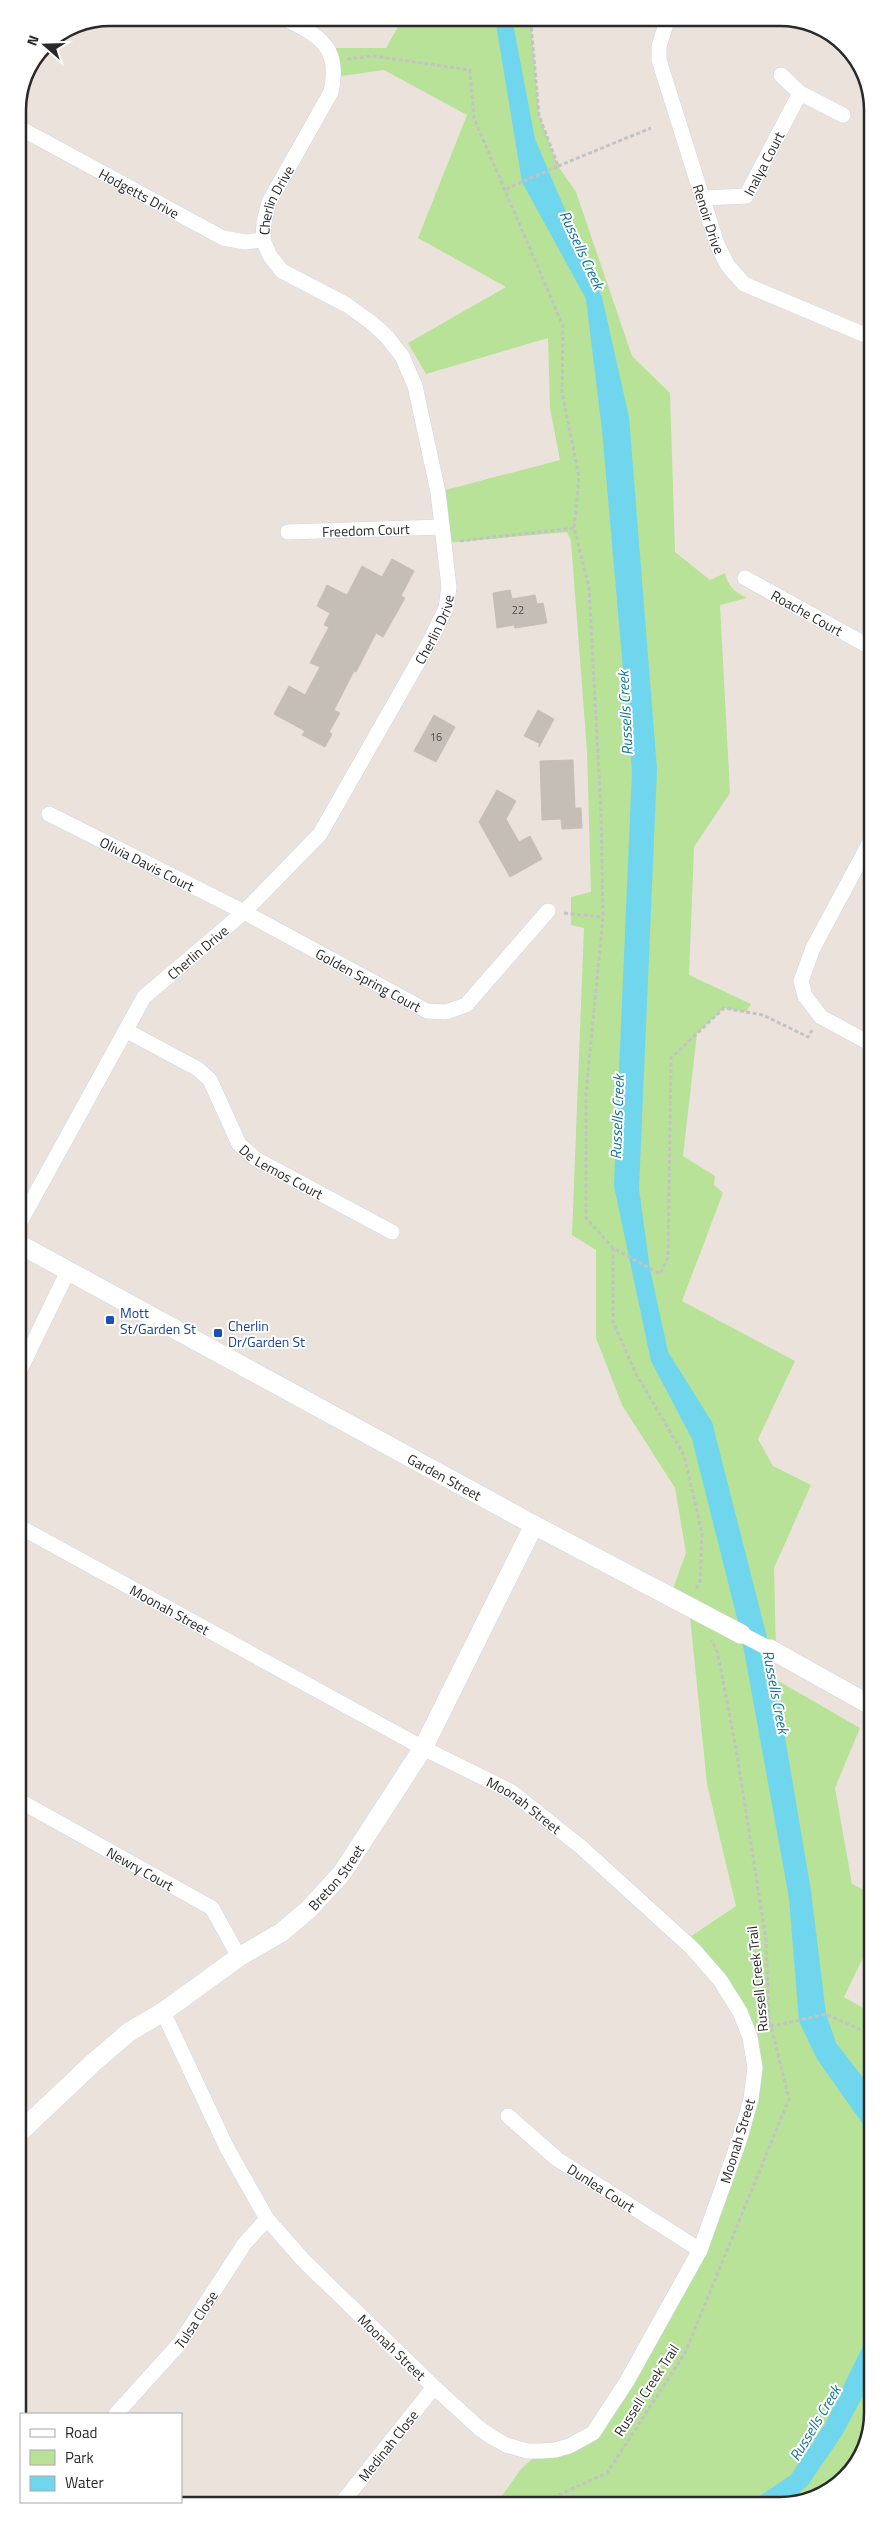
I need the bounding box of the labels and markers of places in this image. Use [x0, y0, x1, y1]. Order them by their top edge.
place label: Mott St/Garden St [120, 1302, 196, 1339]
marker: Mott St/Garden St [104, 1314, 116, 1326]
place label: Cherlin Dr/Garden St [228, 1315, 305, 1352]
marker: Cherlin Dr/Garden St [212, 1327, 224, 1339]

